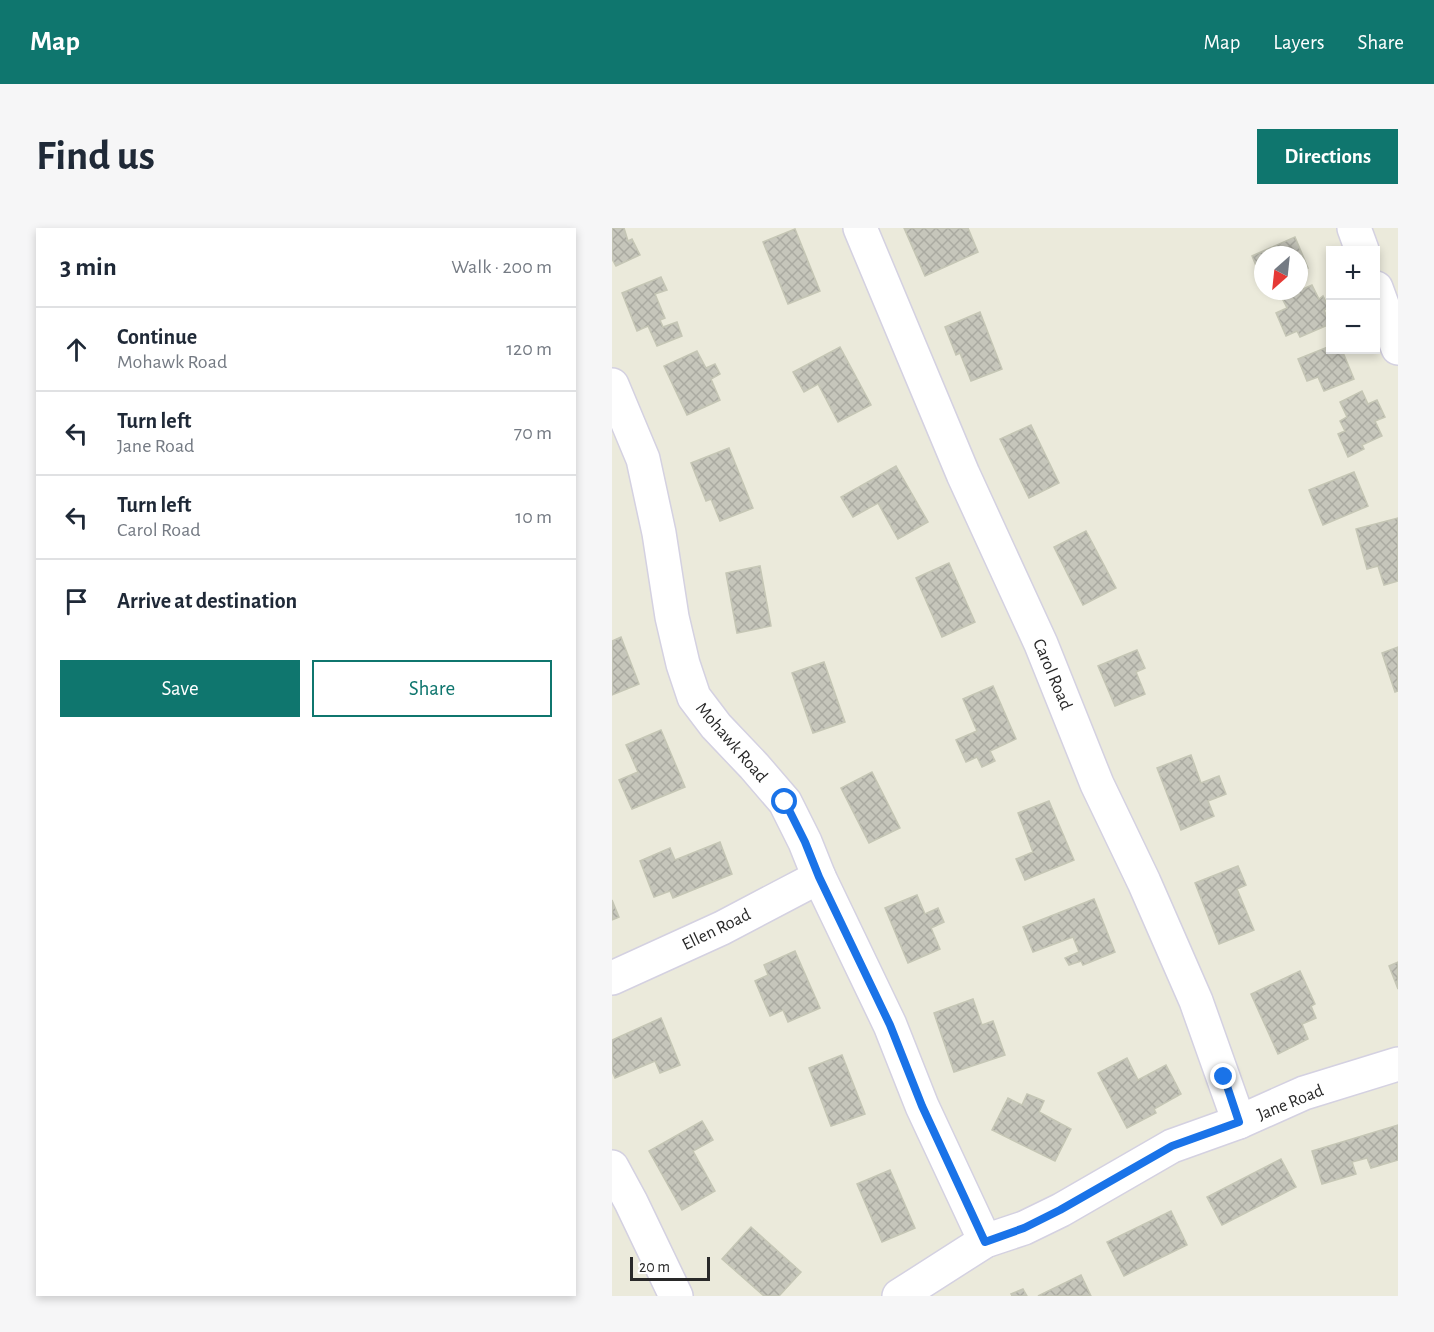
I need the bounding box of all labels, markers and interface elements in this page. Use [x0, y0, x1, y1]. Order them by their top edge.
text: Map [30, 28, 80, 56]
text: Map [1204, 32, 1240, 53]
text: Layers [1273, 32, 1324, 53]
text: Share [1357, 32, 1404, 53]
button: Directions [1257, 129, 1398, 184]
text: Find us [36, 135, 155, 177]
north arrow [1254, 246, 1308, 300]
map controls [1326, 246, 1380, 354]
button: + [1326, 246, 1380, 300]
text: 3 min [60, 254, 117, 280]
text: Walk · 200 m [451, 257, 552, 277]
button: − [1326, 300, 1380, 354]
text: Continue [117, 326, 197, 348]
icon: ahead [60, 333, 93, 366]
text: 120 m [506, 339, 552, 359]
text: Mohawk Road [117, 352, 227, 372]
text: Turn left [117, 410, 191, 432]
icon: left [60, 417, 93, 450]
text: 70 m [514, 423, 552, 443]
text: Jane Road [117, 436, 194, 456]
text: Turn left [117, 494, 191, 516]
icon: left [60, 501, 93, 534]
text: 10 m [515, 507, 552, 527]
text: Carol Road [117, 520, 201, 540]
icon: arrive [60, 585, 93, 618]
text: Arrive at destination [117, 590, 297, 612]
street label: Carol Road [1029, 636, 1075, 713]
button: Save [60, 660, 300, 717]
button: Share [312, 660, 552, 717]
street label: Mohawk Road [692, 699, 771, 786]
route start [771, 788, 797, 814]
street label: Ellen Road [679, 906, 754, 954]
route end [1210, 1063, 1236, 1089]
street label: Jane Road [1255, 1082, 1326, 1124]
scale bar [630, 1254, 710, 1282]
text: 20 m [639, 1259, 670, 1275]

